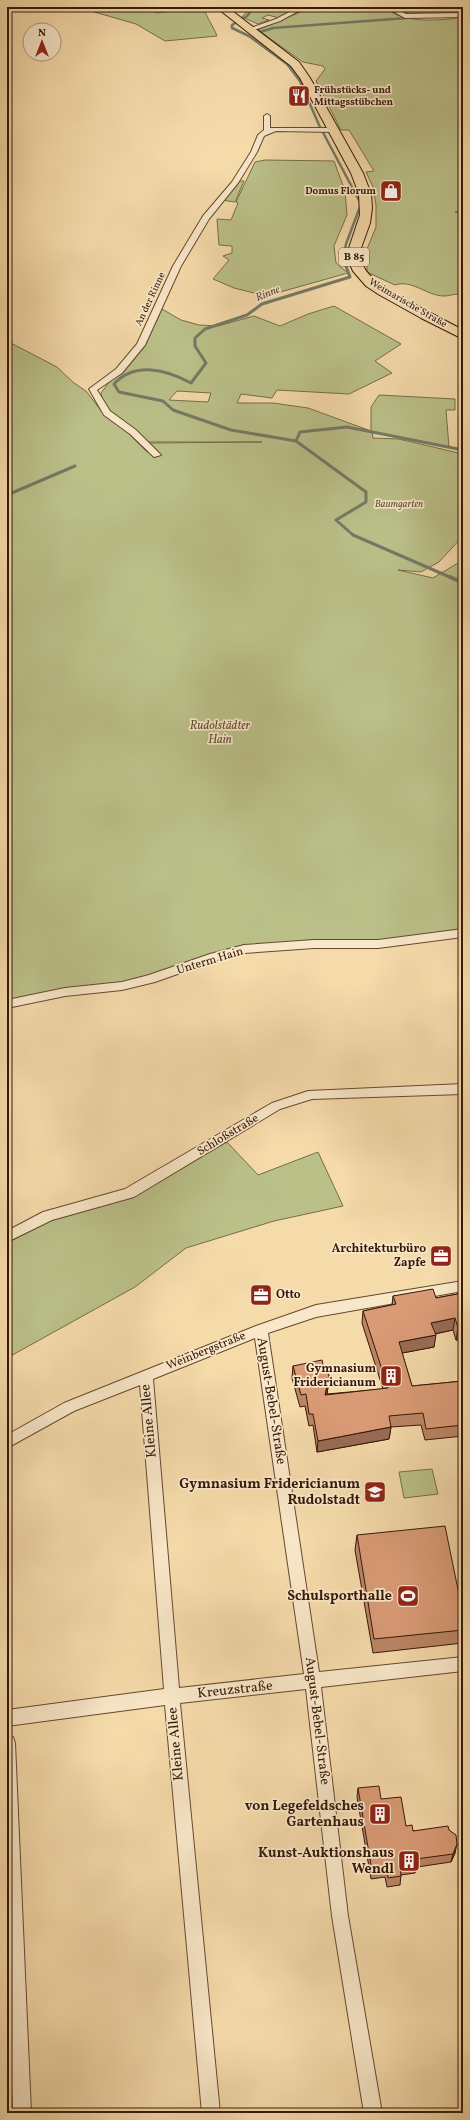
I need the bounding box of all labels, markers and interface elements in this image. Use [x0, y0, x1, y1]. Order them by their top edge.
north arrow [22, 22, 62, 62]
text: N [38, 26, 46, 41]
restaurant icon: Frühstücks- und Mittagsstübchen [286, 83, 312, 109]
place label: Frühstücks- und Mittagsstübchen [314, 83, 394, 109]
shop icon: Domus Florum [378, 178, 404, 204]
place label: Domus Florum [305, 184, 376, 198]
road number: B 85 [339, 248, 369, 266]
street label: An der Rinne [131, 269, 169, 328]
street label: Weimarische Straße [366, 275, 450, 331]
water label: Rinne [254, 282, 282, 306]
park label: Baumgarten [375, 497, 423, 511]
park label: Rudolstädter Hain [190, 718, 251, 748]
street label: Unterm Hain [175, 943, 245, 979]
street label: Schloßstraße [194, 1110, 262, 1160]
place label: Architekturbüro Zapfe [332, 1241, 426, 1271]
office icon: Architekturbüro Zapfe [428, 1243, 454, 1269]
office icon: Otto [248, 1282, 274, 1308]
place label: Otto [276, 1287, 301, 1303]
street label: Weinbergstraße [164, 1328, 248, 1374]
street label: August-Bebel-Straße [252, 1336, 291, 1466]
place label: Gymnasium Fridericianum [293, 1361, 376, 1391]
building icon: Gymnasium Fridericianum [378, 1363, 404, 1389]
street label: Kleine Allee [136, 1383, 162, 1459]
place label: Gymnasium Fridericianum Rudolstadt [179, 1475, 360, 1510]
school or university icon: Gymnasium Fridericianum Rudolstadt [362, 1479, 388, 1505]
sports icon: Schulsporthalle [395, 1583, 421, 1609]
place label: Schulsporthalle [287, 1587, 392, 1606]
street label: August-Bebel-Straße [300, 1656, 334, 1786]
street label: Kreuzstraße [196, 1677, 274, 1703]
street label: Kleine Allee [163, 1706, 189, 1782]
place label: von Legefeldsches Gartenhaus [245, 1797, 364, 1832]
building icon: von Legefeldsches Gartenhaus [367, 1801, 393, 1827]
place label: Kunst-Auktionshaus Wendl [258, 1844, 394, 1879]
building icon: Kunst-Auktionshaus Wendl [396, 1848, 422, 1874]

